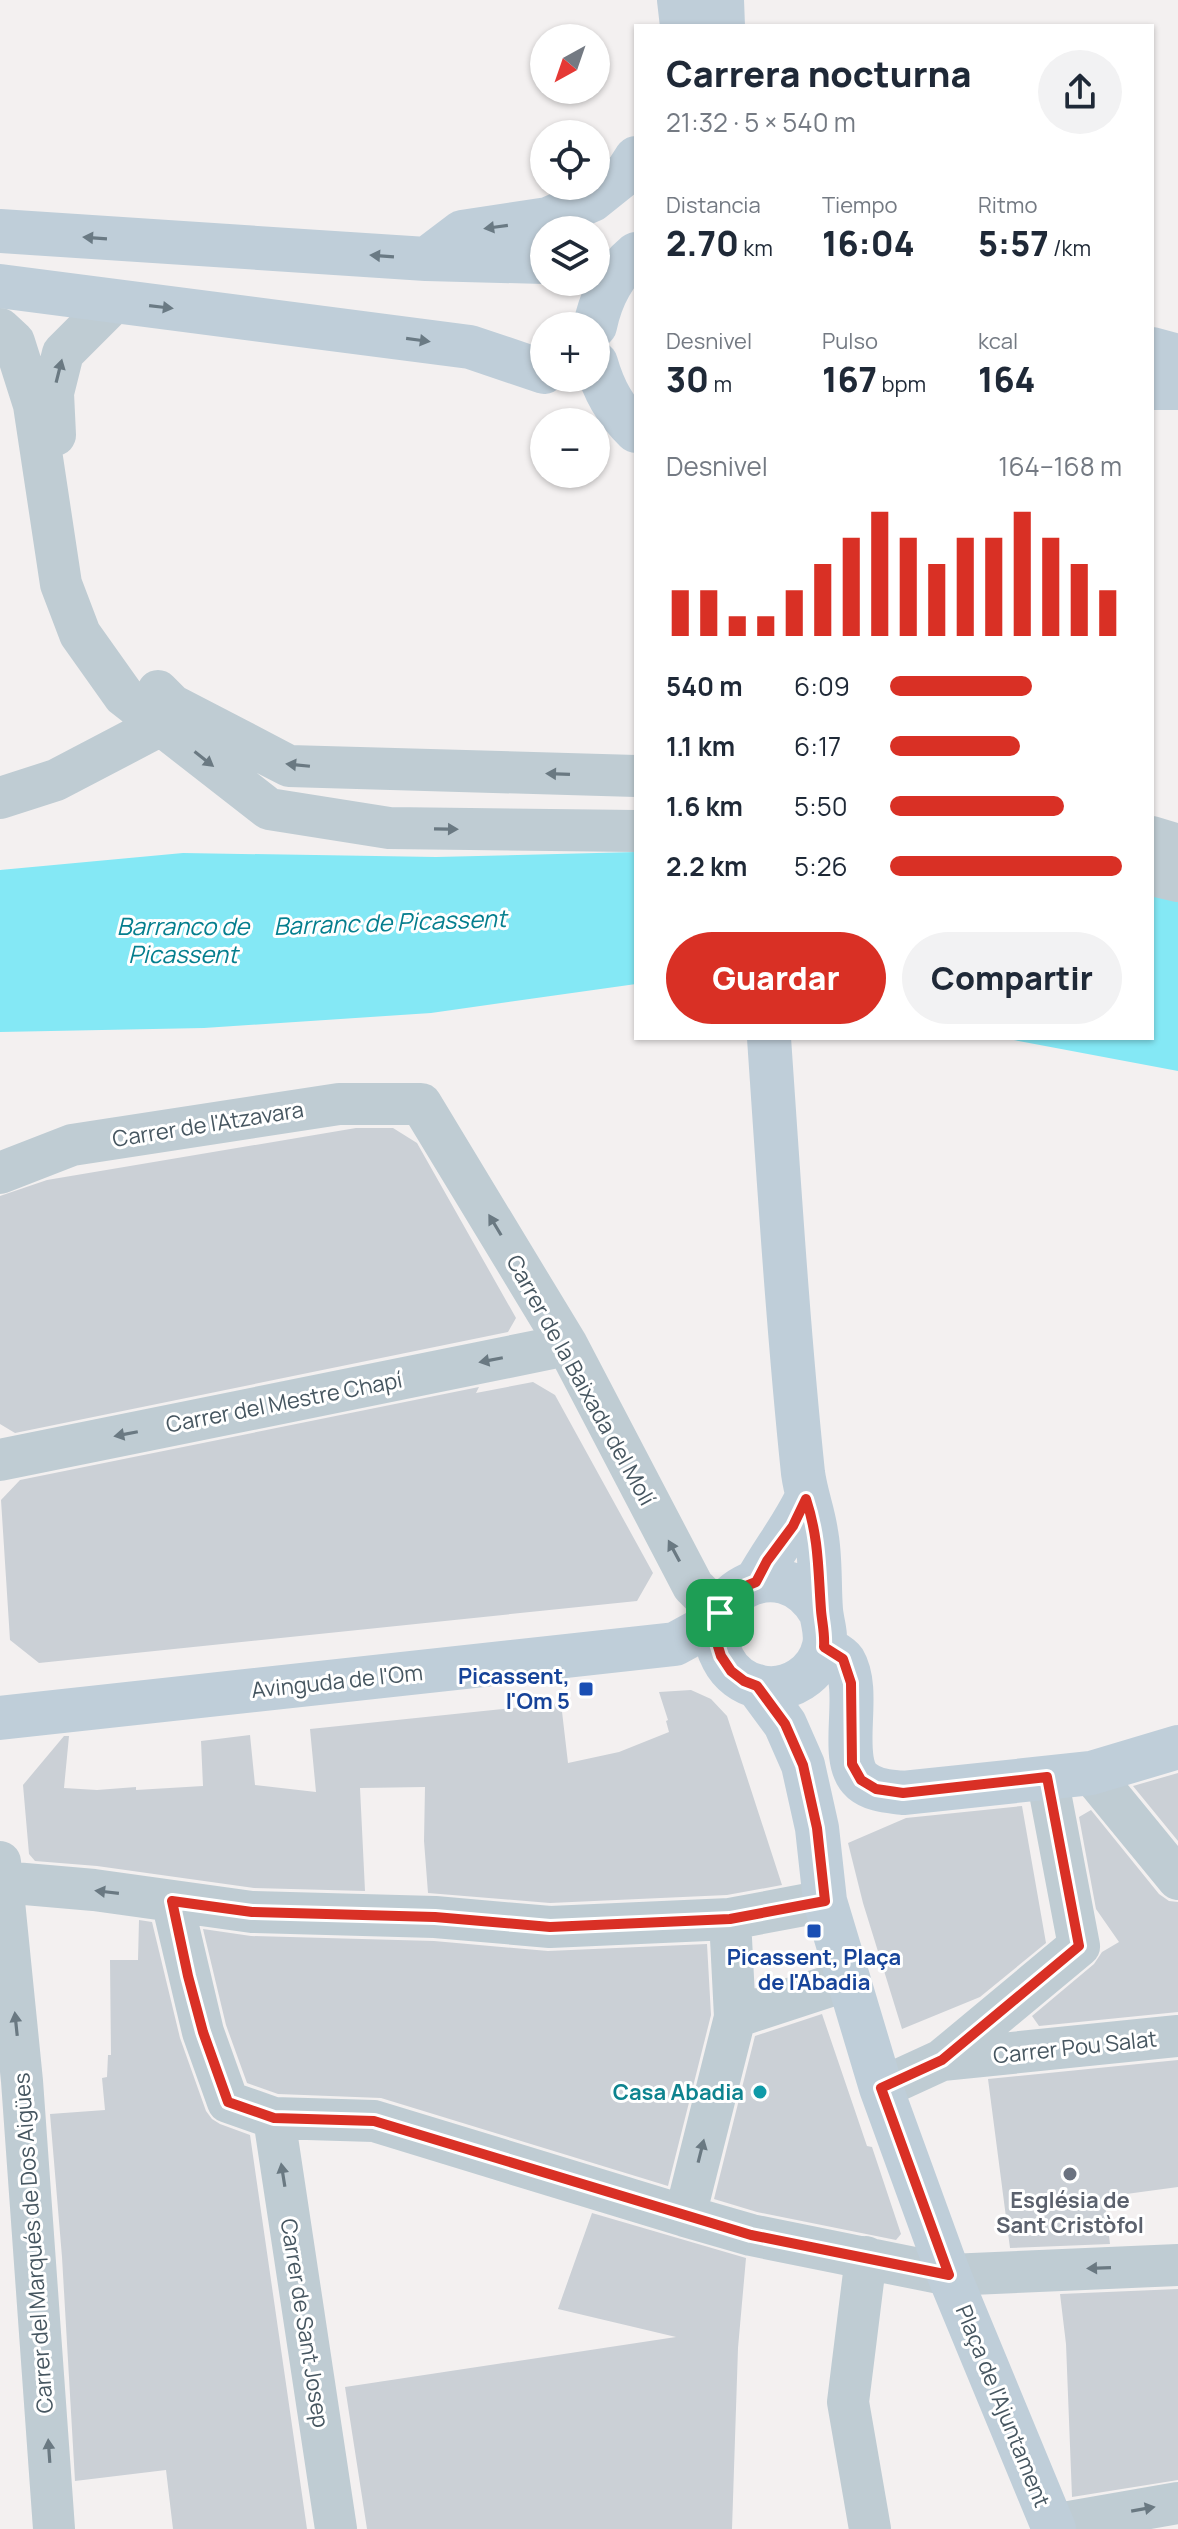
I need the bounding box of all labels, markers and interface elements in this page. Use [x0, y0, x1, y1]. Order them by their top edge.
north arrow [530, 24, 610, 104]
map controls [530, 24, 610, 488]
text: Carrera nocturna [666, 49, 971, 98]
button: share [1038, 50, 1122, 134]
text: 21:32 · 5 × 540 m [666, 104, 856, 140]
button: locate [530, 120, 610, 200]
text: Distancia [666, 190, 761, 220]
text: Tiempo [822, 190, 897, 220]
text: Ritmo [978, 190, 1037, 220]
button: layers [530, 216, 610, 296]
text: 2.70 [666, 220, 739, 266]
text: 16:04 [822, 220, 915, 266]
text: 5:57 [978, 220, 1049, 266]
one-way arrow [483, 222, 508, 234]
one-way arrow [82, 231, 107, 244]
text: km [739, 233, 773, 263]
text: /km [1049, 233, 1091, 263]
one-way arrow [369, 249, 394, 262]
one-way arrow [148, 301, 173, 314]
button: + [530, 312, 610, 392]
text: Desnivel [666, 326, 752, 356]
text: Pulso [822, 326, 878, 356]
text: kcal [978, 326, 1018, 356]
one-way arrow [406, 334, 431, 347]
text: 30 [666, 356, 709, 402]
text: 167 [822, 356, 877, 402]
text: 164 [978, 356, 1036, 402]
one-way arrow [53, 358, 66, 383]
text: m [709, 369, 732, 399]
text: bpm [877, 369, 926, 399]
button: − [530, 408, 610, 488]
text: Desnivel [666, 448, 768, 484]
text: 164–168 m [998, 448, 1122, 484]
text: 540 m [666, 668, 743, 704]
text: 6:09 [794, 668, 850, 704]
text: 1.1 km [666, 728, 735, 764]
text: 6:17 [794, 728, 841, 764]
one-way arrow [194, 750, 214, 766]
one-way arrow [286, 758, 311, 771]
one-way arrow [545, 768, 570, 781]
text: 1.6 km [666, 788, 743, 824]
text: 5:50 [794, 788, 848, 824]
one-way arrow [434, 823, 459, 835]
text: 2.2 km [666, 848, 747, 884]
text: 5:26 [794, 848, 848, 884]
water label: Barranc de Picassent [273, 901, 509, 942]
water label: Barranco de Picassent [117, 909, 251, 970]
button: Guardar [666, 932, 886, 1024]
button: Compartir [902, 932, 1122, 1024]
street label: Carrer de l'Atzavara [110, 1094, 306, 1154]
one-way arrow [488, 1214, 502, 1236]
street label: Carrer de la Baixada del Molí [500, 1249, 662, 1511]
one-way arrow [478, 1354, 503, 1367]
street label: Carrer del Mestre Chapí [163, 1364, 405, 1440]
one-way arrow [113, 1428, 138, 1441]
one-way arrow [668, 1539, 681, 1562]
pin [686, 1579, 754, 1647]
icon: arrive [698, 1591, 742, 1635]
street label: Avinguda de l'Om [250, 1657, 424, 1705]
place label: Picassent, l'Om 5 [458, 1661, 570, 1716]
marker: Picassent, l'Om 5 [577, 1680, 595, 1698]
one-way arrow [94, 1885, 119, 1898]
marker: Picassent, Plaça de l'Abadia [805, 1922, 823, 1940]
place label: Picassent, Plaça de l'Abadia [727, 1942, 901, 1997]
one-way arrow [10, 2012, 23, 2037]
street label: Carrer Pou Salat [992, 2023, 1159, 2071]
street label: Carrer del Marqués de Dos Aigües [6, 2072, 60, 2414]
place label: Casa Abadia [613, 2077, 744, 2107]
marker: Casa Abadia [751, 2083, 769, 2101]
one-way arrow [696, 2139, 708, 2164]
one-way arrow [276, 2162, 289, 2187]
marker: Església de Sant Cristòfol [1061, 2165, 1079, 2183]
place label: Església de Sant Cristòfol [996, 2185, 1144, 2240]
street label: Carrer de Sant Josep [274, 2216, 336, 2430]
one-way arrow [1086, 2262, 1111, 2275]
street label: Plaça de l'Ajuntament [949, 2300, 1057, 2512]
one-way arrow [42, 2438, 55, 2463]
one-way arrow [1130, 2503, 1155, 2515]

